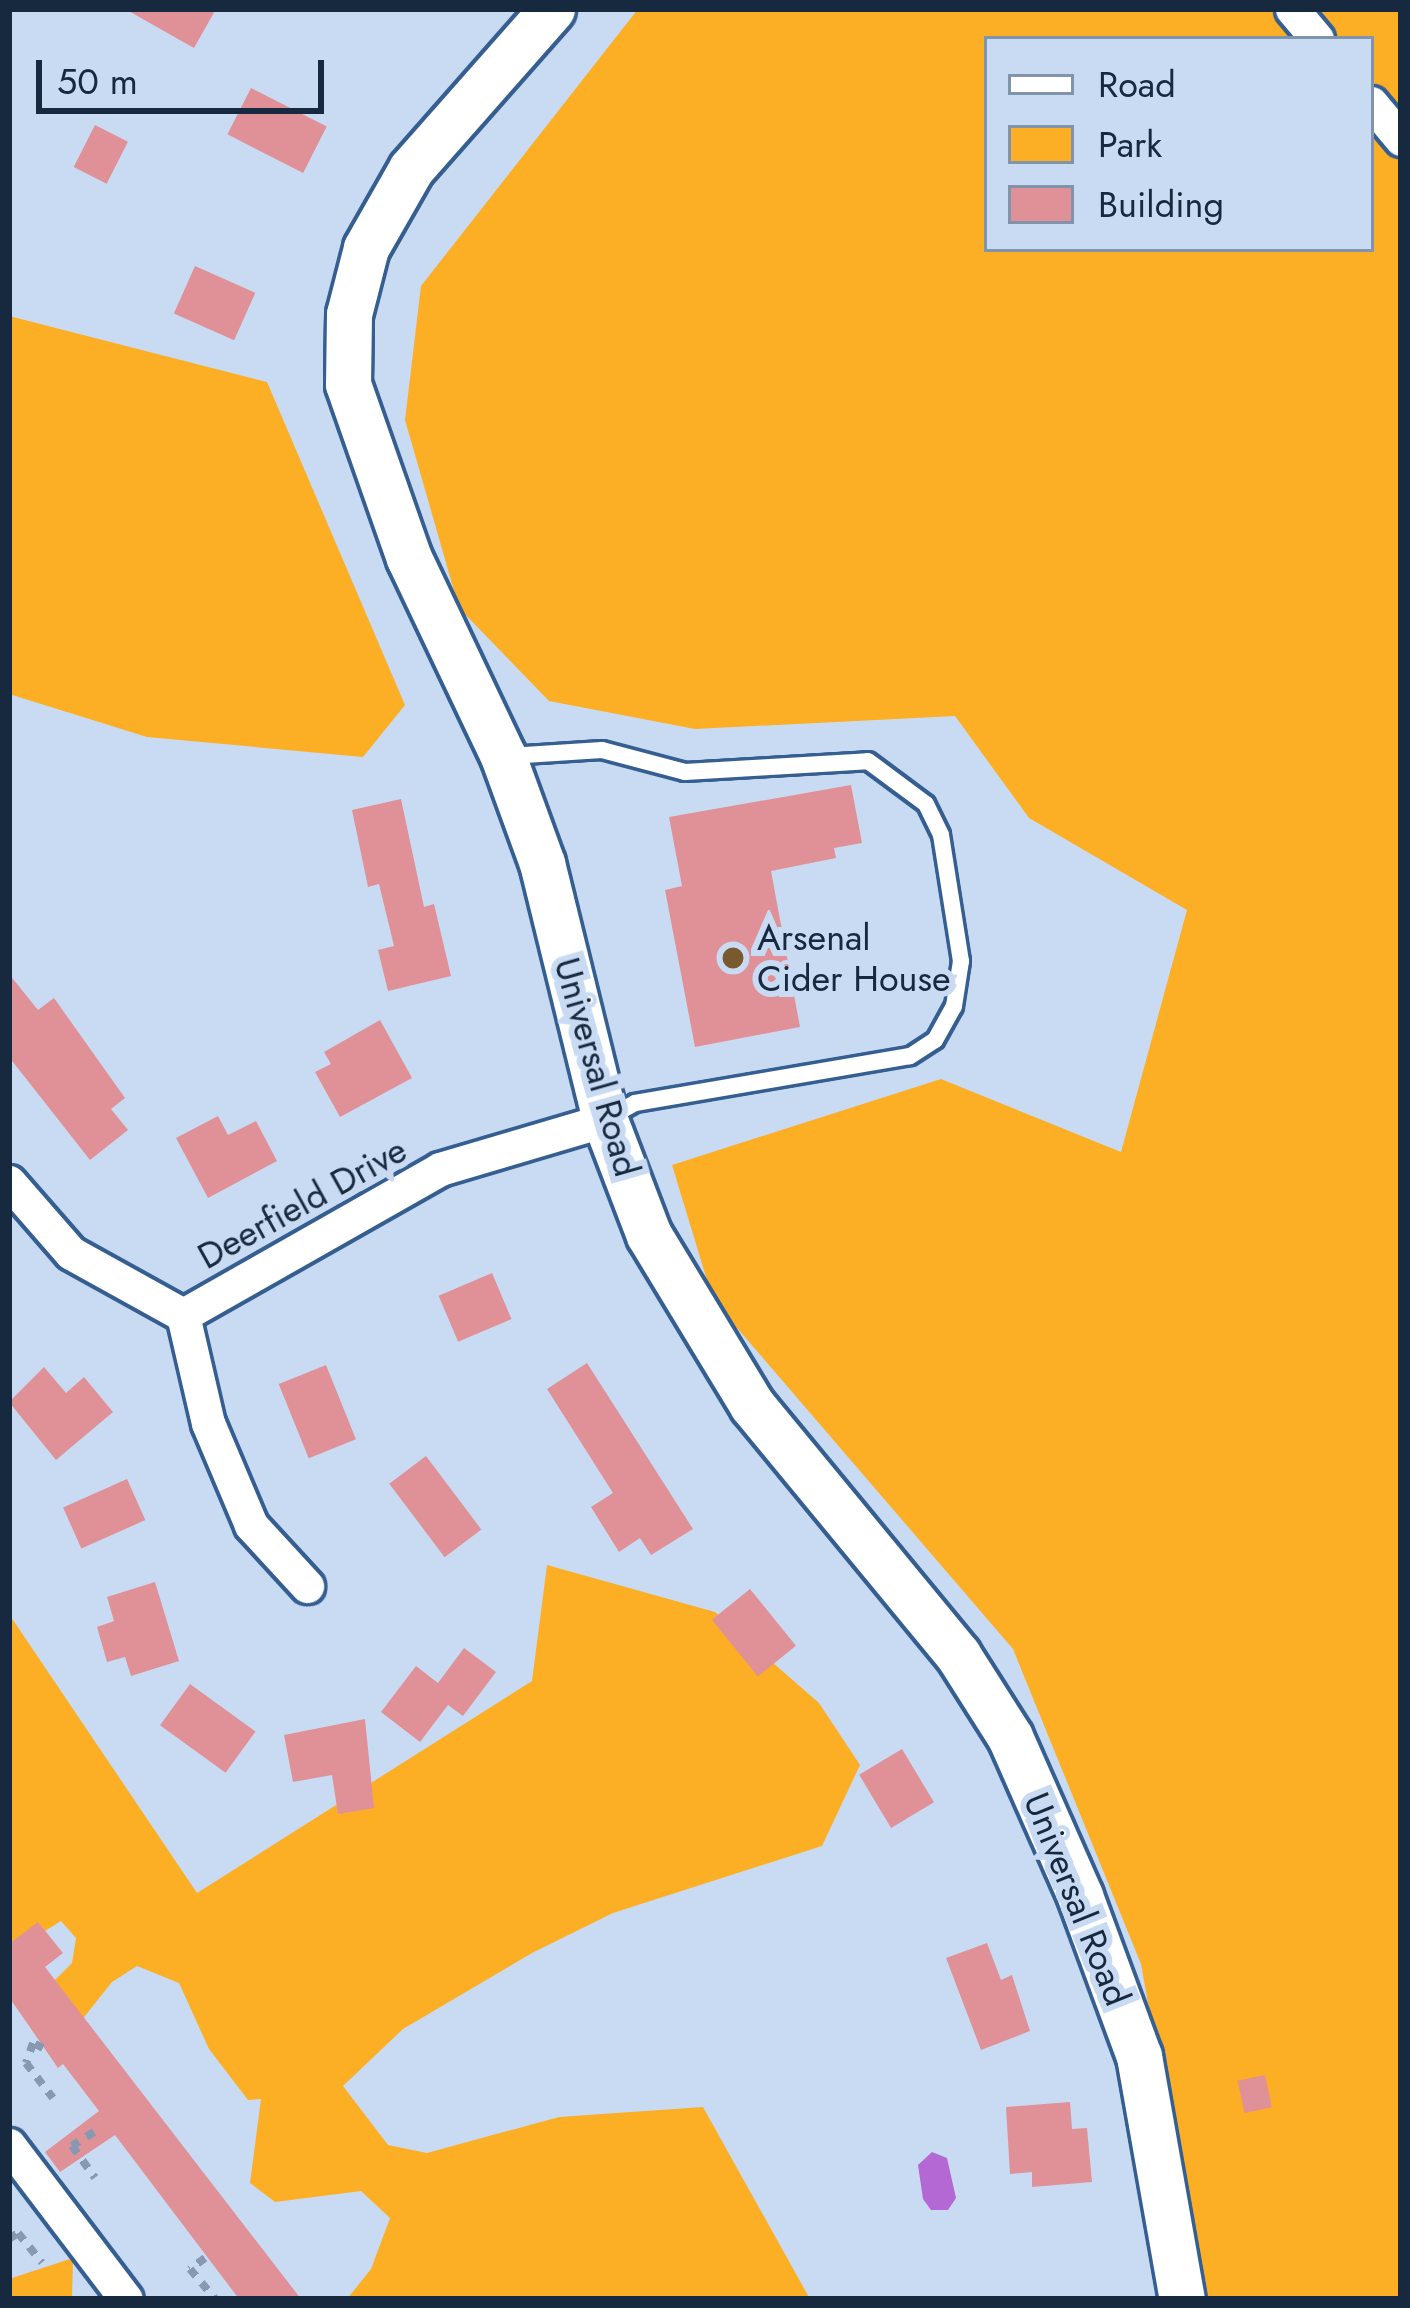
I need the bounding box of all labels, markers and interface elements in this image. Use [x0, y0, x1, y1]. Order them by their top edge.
scale bar [42, 36, 330, 110]
legend [984, 36, 1374, 252]
text: 50 m [57, 55, 138, 107]
text: Road [1098, 58, 1176, 110]
text: Park [1098, 118, 1162, 170]
text: Building [1098, 178, 1224, 230]
place label: Arsenal Cider House [757, 915, 951, 1000]
marker: Arsenal Cider House [720, 945, 746, 971]
street label: Universal Road [545, 953, 649, 1181]
street label: Deerfield Drive [190, 1128, 414, 1278]
street label: Universal Road [1015, 1786, 1139, 2012]

